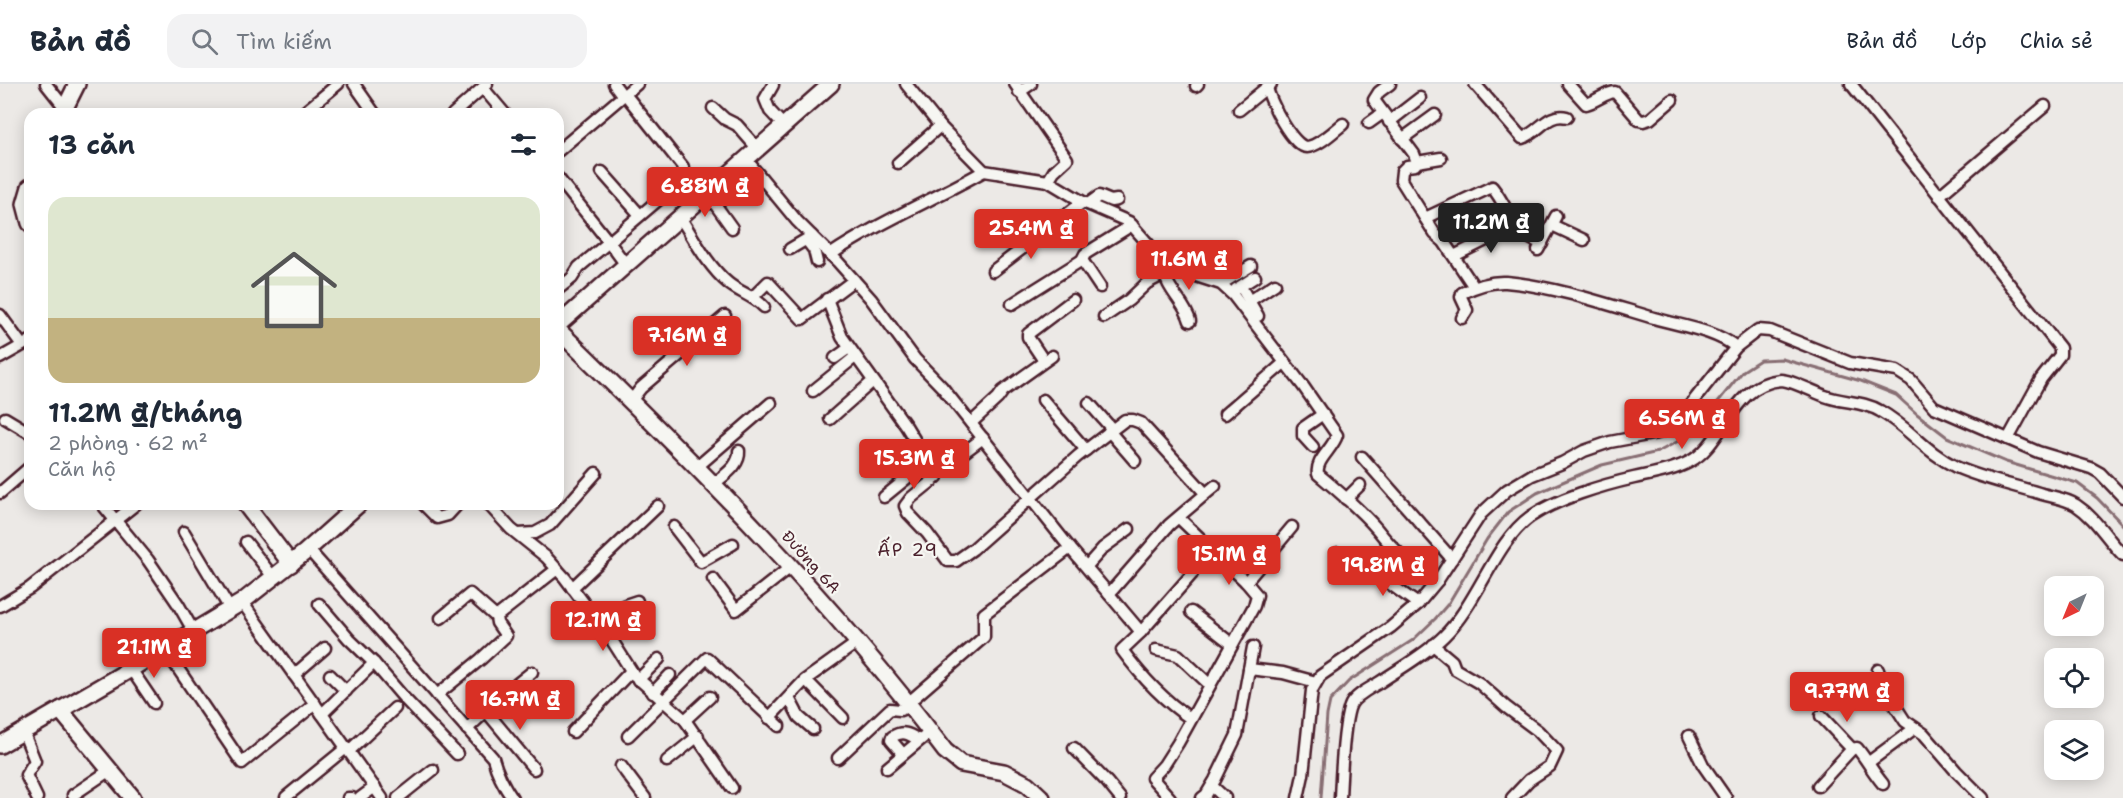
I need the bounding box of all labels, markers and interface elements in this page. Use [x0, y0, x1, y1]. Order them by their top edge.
search box [167, 14, 587, 68]
text: Bản đồ [30, 22, 131, 60]
icon: search [188, 25, 221, 58]
text: Tìm kiếm [236, 27, 332, 56]
text: Bản đồ [1847, 27, 1918, 55]
text: Lớp [1951, 27, 1987, 55]
text: Chia sẻ [2020, 27, 2093, 55]
text: 13 căn [48, 127, 135, 162]
icon: filters [507, 128, 540, 161]
pin: 6.88M ₫ [650, 167, 760, 218]
text: 6.88M ₫ [661, 173, 749, 199]
pin: 11.2M ₫ [1436, 203, 1546, 254]
pin: 25.4M ₫ [976, 209, 1086, 260]
text: 11.2M ₫ [1452, 209, 1530, 235]
text: 25.4M ₫ [988, 215, 1074, 241]
icon: home [240, 236, 348, 344]
pin: 11.6M ₫ [1134, 240, 1244, 291]
text: 11.6M ₫ [1150, 246, 1228, 272]
pin: 7.16M ₫ [632, 316, 742, 367]
text: 7.16M ₫ [647, 322, 727, 348]
text: 11.2M ₫/tháng [48, 395, 242, 430]
pin: 6.56M ₫ [1627, 399, 1737, 450]
text: 6.56M ₫ [1638, 405, 1726, 431]
text: 2 phòng · 62 m² [48, 430, 208, 456]
pin: 15.3M ₫ [859, 439, 969, 490]
text: 15.3M ₫ [873, 445, 955, 471]
text: Căn hộ [48, 456, 116, 482]
street label: Đường 6A [777, 526, 845, 598]
pin: 15.1M ₫ [1174, 535, 1284, 586]
district label: ẤP 29 [877, 536, 939, 562]
text: 15.1M ₫ [1191, 541, 1267, 567]
pin: 19.8M ₫ [1328, 546, 1438, 597]
text: 19.8M ₫ [1341, 552, 1425, 578]
north arrow [2044, 576, 2104, 636]
map controls [2044, 576, 2104, 780]
pin: 12.1M ₫ [548, 601, 658, 652]
text: 12.1M ₫ [565, 607, 641, 633]
pin: 21.1M ₫ [99, 628, 209, 679]
text: 21.1M ₫ [116, 634, 192, 660]
button: locate [2044, 648, 2104, 708]
pin: 9.77M ₫ [1792, 672, 1902, 723]
text: 9.77M ₫ [1804, 678, 1890, 704]
pin: 16.7M ₫ [465, 680, 575, 731]
text: 16.7M ₫ [479, 686, 561, 712]
button: layers [2044, 720, 2104, 780]

